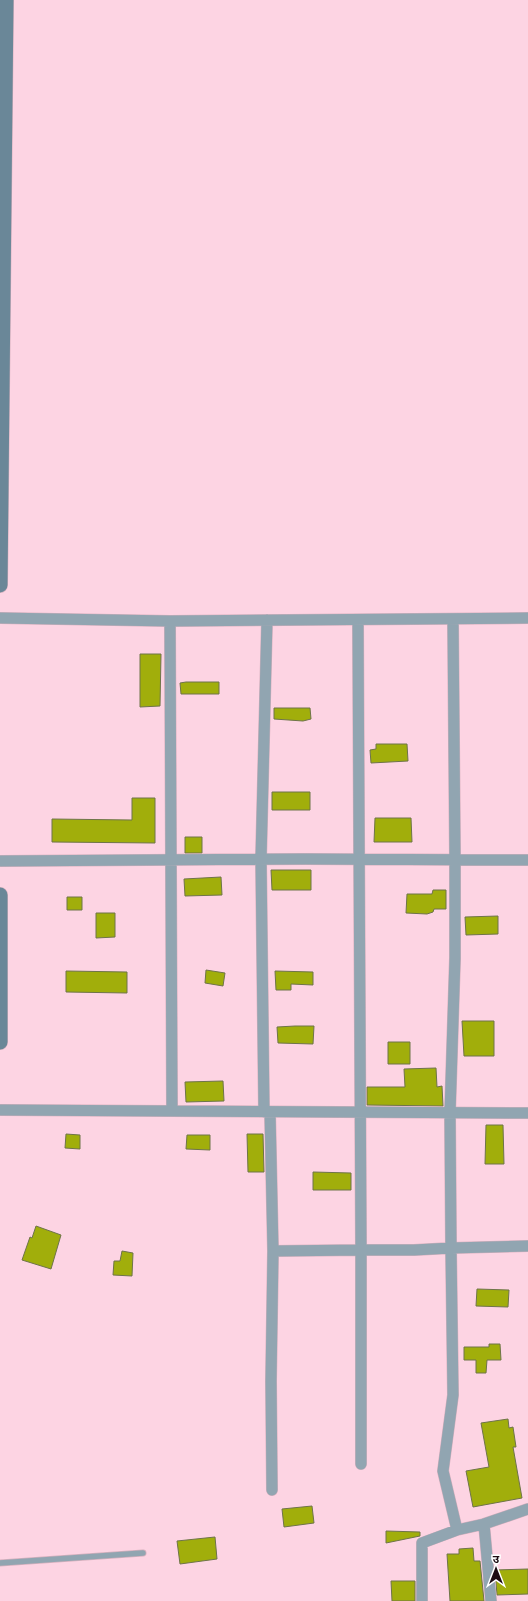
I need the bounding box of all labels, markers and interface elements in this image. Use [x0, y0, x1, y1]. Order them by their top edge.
north arrow [476, 1549, 516, 1589]
text: उ [493, 1552, 500, 1566]

